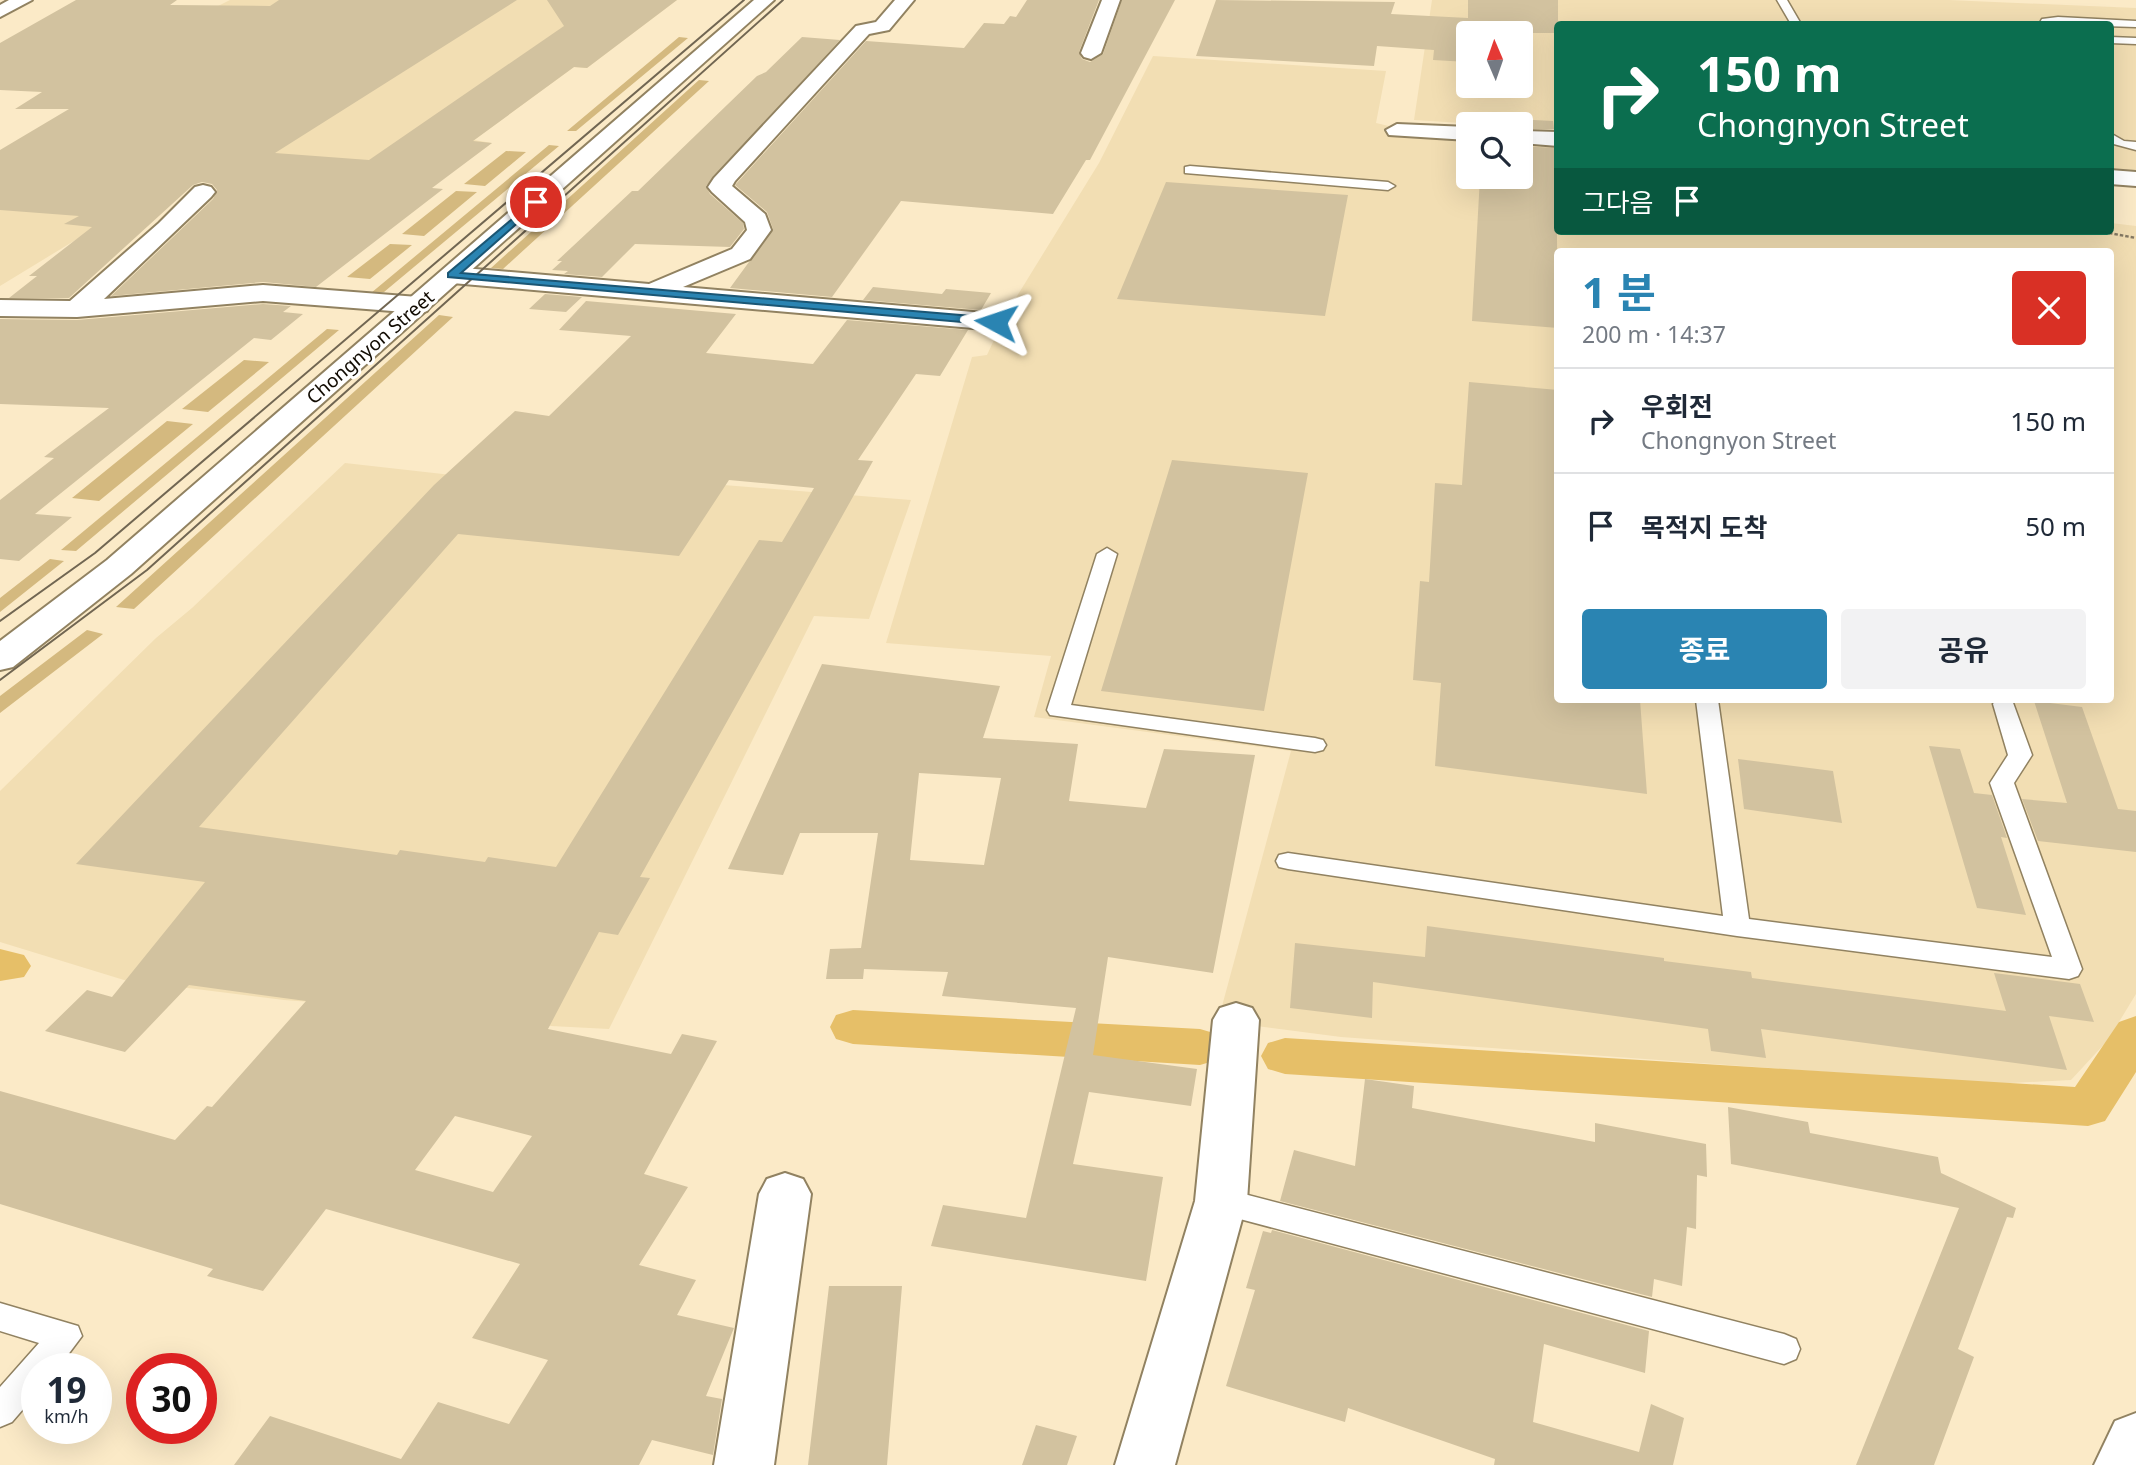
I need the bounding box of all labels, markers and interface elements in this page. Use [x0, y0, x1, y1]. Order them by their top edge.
north arrow [1456, 21, 1533, 98]
map controls [1456, 21, 1533, 189]
text: 150 m [1697, 40, 1842, 106]
icon: right [1582, 49, 1673, 140]
text: Chongnyon Street [1697, 103, 1969, 146]
button: search [1456, 112, 1533, 189]
pin [506, 172, 566, 232]
icon: arrive [1668, 182, 1706, 220]
icon: arrive [517, 183, 555, 221]
text: 그다음 [1582, 184, 1654, 220]
text: 1 분 [1582, 263, 1656, 320]
button: close [2012, 271, 2086, 345]
street label: Chongnyon Street [301, 284, 440, 410]
position arrow [959, 285, 1033, 359]
text: 200 m · 14:37 [1582, 318, 1726, 350]
text: 우회전 [1641, 388, 1713, 424]
icon: right [1582, 402, 1620, 440]
text: 150 m [2010, 403, 2086, 439]
text: Chongnyon Street [1641, 424, 1836, 456]
icon: arrive [1582, 507, 1620, 545]
text: 50 m [2025, 508, 2086, 544]
text: 목적지 도착 [1641, 509, 1767, 545]
button: 종료 [1582, 609, 1827, 689]
button: 공유 [1841, 609, 2086, 689]
speed limit sign: 30 [126, 1353, 217, 1444]
text: 19 [46, 1366, 87, 1413]
text: km/h [44, 1404, 89, 1428]

